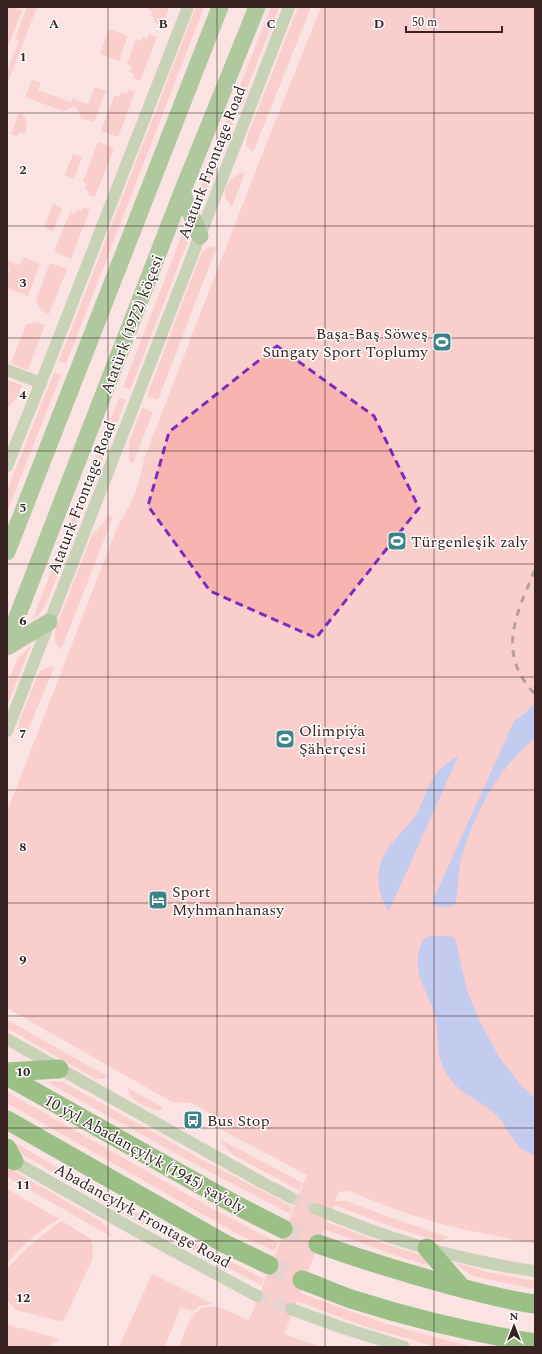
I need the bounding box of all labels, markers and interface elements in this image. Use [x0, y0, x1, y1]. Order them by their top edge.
scale bar [406, 8, 502, 34]
text: 50 m [412, 13, 437, 32]
text: A [49, 14, 59, 34]
text: B [158, 14, 168, 34]
text: C [266, 14, 276, 34]
text: D [374, 14, 384, 34]
text: 1 [19, 47, 27, 67]
street label: Ataturk Frontage Road [172, 82, 252, 242]
text: 2 [19, 160, 27, 180]
street label: Atatürk (1972) köçesi [94, 251, 170, 398]
text: 3 [19, 273, 27, 293]
place label: Başa-Baş Söweş Sungaty Sport Toplumy [263, 322, 429, 364]
sports icon: Başa-Baş Söweş Sungaty Sport Toplumy [431, 331, 453, 353]
text: 4 [19, 385, 27, 405]
street label: Ataturk Frontage Road [42, 417, 122, 577]
text: 5 [19, 498, 27, 518]
sports icon: Türgenleşik zaly [386, 530, 408, 552]
place label: Türgenleşik zaly [411, 530, 529, 554]
text: 6 [19, 611, 27, 631]
place label: Olimpiýa Şäherçesi [299, 719, 366, 761]
text: 7 [19, 724, 27, 744]
sports icon: Olimpiýa Şäherçesi [274, 728, 296, 750]
text: 8 [19, 837, 27, 857]
place label: Sport Myhmanhanasy [172, 880, 285, 922]
hotel icon: Sport Myhmanhanasy [147, 889, 169, 911]
text: 9 [19, 950, 27, 970]
text: 10 [16, 1062, 30, 1082]
street label: 10 ýyl Abadançylyk (1945) şaýoly [40, 1088, 251, 1220]
bus stop icon: Bus Stop [182, 1109, 204, 1131]
place label: Bus Stop [207, 1109, 269, 1133]
street label: Abadancylyk Frontage Road [50, 1157, 235, 1275]
text: 11 [16, 1175, 30, 1195]
text: 12 [16, 1288, 30, 1308]
north arrow [494, 1306, 534, 1346]
text: N [510, 1308, 519, 1325]

